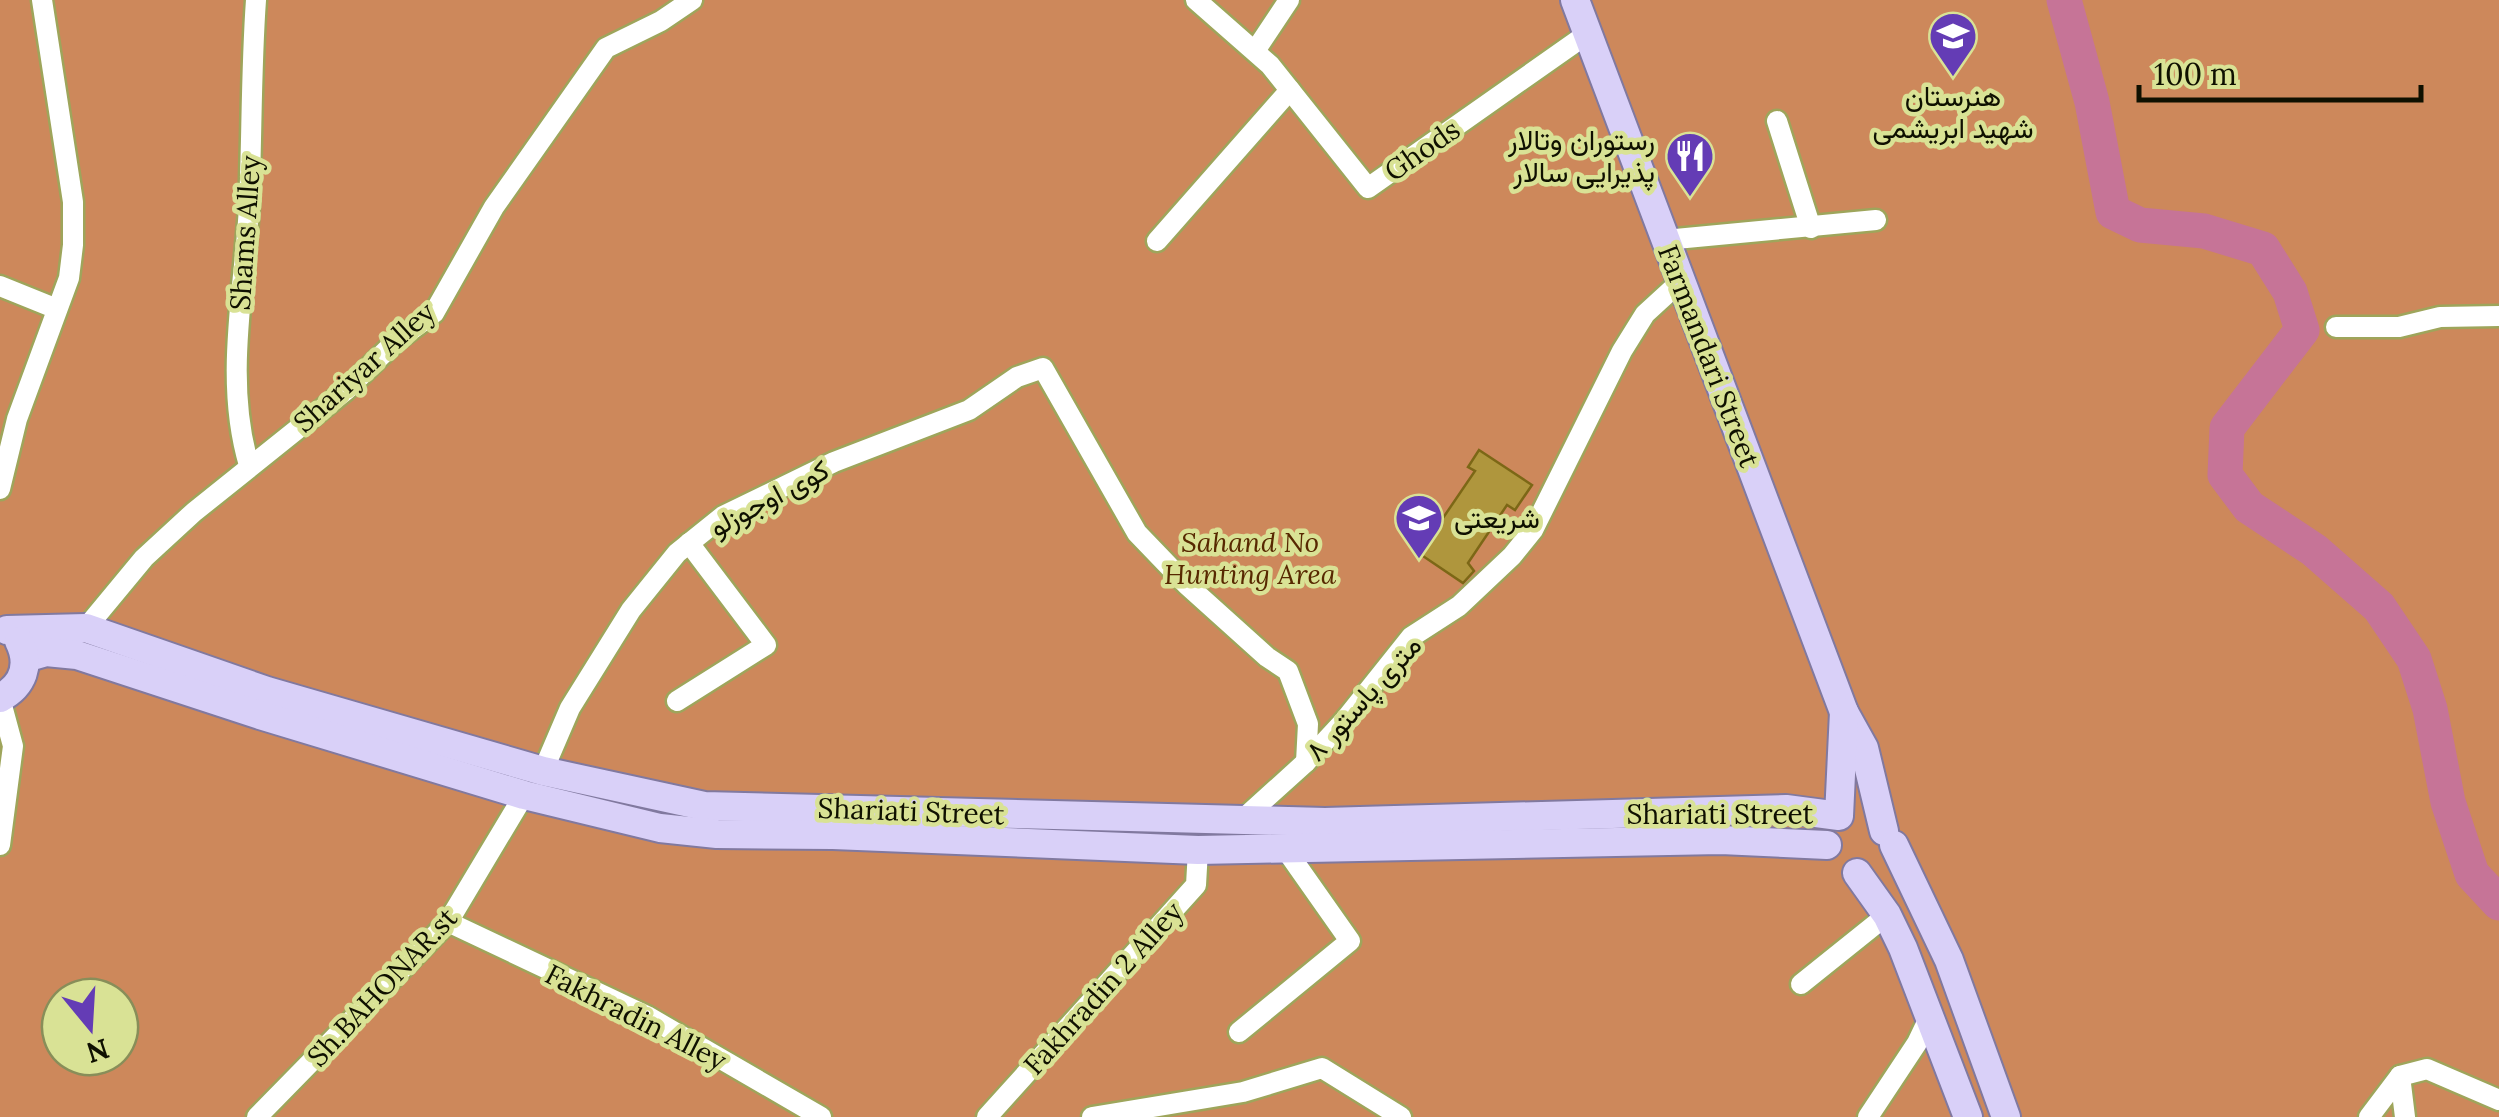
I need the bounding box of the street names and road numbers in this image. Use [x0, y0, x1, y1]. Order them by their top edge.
street label: Ghods [1377, 111, 1467, 189]
street label: Shams Alley [222, 154, 268, 312]
street label: Farmandari Street [1650, 240, 1768, 472]
street label: Shariyar Alley [286, 294, 442, 440]
street label: کوی اوجوزلو [703, 452, 835, 544]
street label: ۸ متری پاستور [1297, 628, 1430, 769]
street label: Shariati Street [817, 790, 1005, 832]
street label: Shariati Street [1627, 796, 1814, 832]
street label: Fakhradin 2 Alley [1016, 894, 1190, 1082]
street label: Sh.BAHONAR.st [299, 900, 465, 1074]
street label: Fakhradin Alley [539, 956, 733, 1078]

